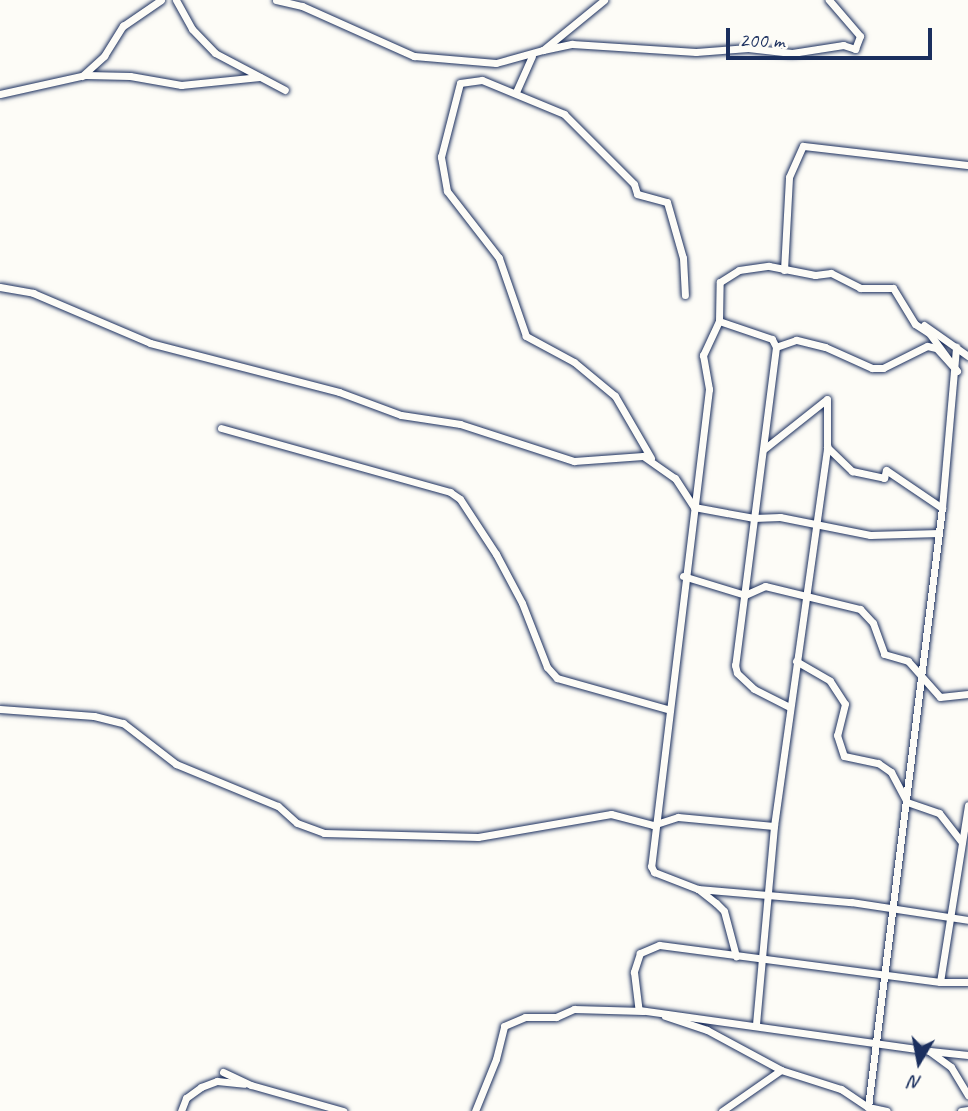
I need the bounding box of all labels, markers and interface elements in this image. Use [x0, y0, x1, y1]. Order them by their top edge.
scale bar [730, 14, 936, 58]
text: 200 m [739, 27, 784, 53]
north arrow [884, 1027, 954, 1097]
text: N [907, 1070, 923, 1096]

